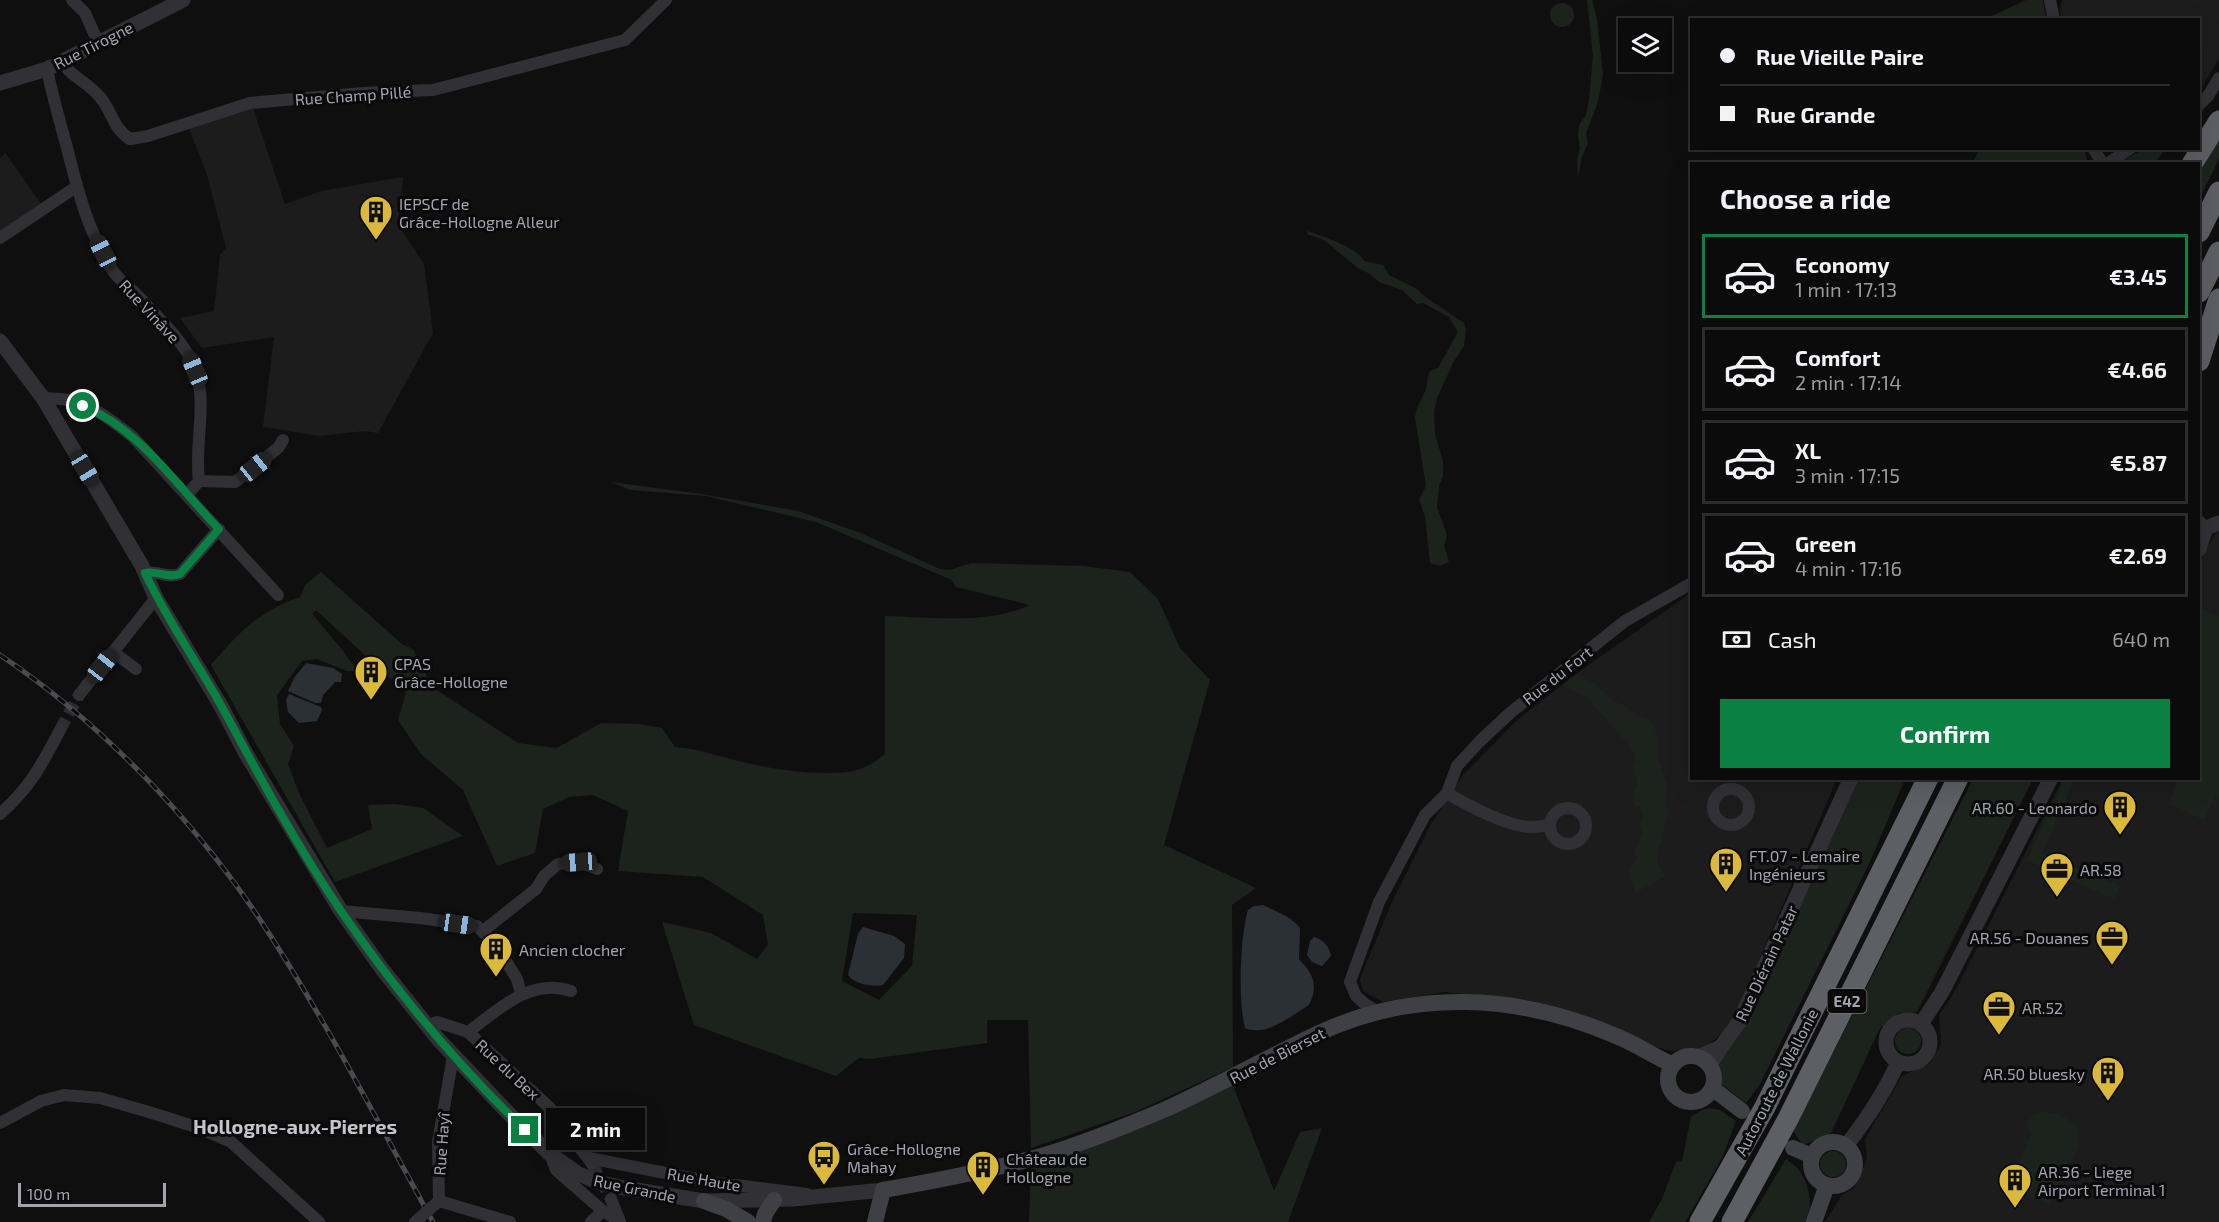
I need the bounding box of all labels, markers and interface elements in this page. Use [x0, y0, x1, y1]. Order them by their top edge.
street label: Rue Tirogne [50, 17, 136, 73]
map controls [1618, 18, 1672, 72]
button: layers [1618, 18, 1672, 72]
text: Rue Vieille Paire [1756, 43, 1924, 69]
street label: Rue Champ Pillé [294, 81, 412, 109]
text: Rue Grande [1756, 101, 1875, 127]
text: Choose a ride [1720, 182, 1891, 214]
building icon: IEPSCF de Grâce-Hollogne Alleur [358, 194, 394, 241]
place label: IEPSCF de Grâce-Hollogne Alleur [399, 194, 560, 231]
car [87, 232, 119, 272]
icon: car [1723, 249, 1777, 303]
text: Economy [1795, 251, 1890, 277]
text: €3.45 [2109, 263, 2167, 289]
street label: Rue Vinâve [116, 275, 184, 347]
text: 1 min · 17:13 [1795, 277, 1897, 301]
icon: car [1723, 342, 1777, 396]
text: Comfort [1795, 344, 1880, 370]
car [180, 350, 210, 390]
text: €4.66 [2108, 356, 2167, 382]
text: 2 min · 17:14 [1795, 370, 1902, 394]
route start [69, 392, 96, 419]
icon: car [1723, 435, 1777, 489]
text: XL [1795, 437, 1821, 463]
car [68, 449, 102, 489]
car [235, 449, 275, 485]
text: €5.87 [2110, 449, 2167, 475]
text: 3 min · 17:15 [1795, 463, 1900, 487]
icon: car [1723, 528, 1777, 582]
text: Green [1795, 530, 1857, 556]
text: €2.69 [2109, 542, 2167, 568]
text: 4 min · 17:16 [1795, 556, 1902, 580]
icon: cash [1720, 623, 1753, 656]
text: Cash [1768, 626, 1817, 652]
text: 640 m [2112, 627, 2170, 651]
street label: Rue du Fort [1518, 642, 1596, 708]
car [84, 646, 120, 686]
building icon: CPAS Grâce-Hollogne [353, 654, 389, 701]
place label: CPAS Grâce-Hollogne [394, 654, 508, 691]
button: Confirm [1720, 699, 2170, 768]
building icon: AR.60 - Leonardo [2102, 789, 2138, 836]
place label: AR.60 - Leonardo [1972, 798, 2097, 817]
building icon: FT.07 - Lemaire Ingénieurs [1708, 846, 1744, 893]
place label: FT.07 - Lemaire Ingénieurs [1749, 846, 1860, 883]
office icon: AR.58 [2039, 851, 2075, 898]
car [560, 852, 598, 872]
place label: AR.58 [2080, 860, 2122, 879]
street label: Rue Diérain Patar [1731, 901, 1801, 1024]
car [439, 913, 477, 935]
office icon: AR.56 - Douanes [2094, 919, 2130, 966]
place label: AR.56 - Douanes [1970, 928, 2089, 947]
building icon: Ancien clocher [478, 931, 514, 978]
place label: Ancien clocher [519, 940, 626, 959]
road number: E42 [1828, 989, 1866, 1013]
office icon: AR.52 [1981, 989, 2017, 1036]
place label: AR.52 [2022, 998, 2063, 1017]
street label: Autoroute de Wallonie [1731, 1005, 1821, 1159]
street label: Rue de Bierset [1226, 1023, 1328, 1087]
street label: Rue du Bex [472, 1035, 544, 1104]
building icon: AR.50 bluesky [2090, 1055, 2126, 1102]
place label: AR.50 bluesky [1983, 1064, 2086, 1083]
callout: 2 min [546, 1109, 645, 1151]
street label: Rue Hayî [429, 1111, 453, 1176]
district label: Hollogne-aux-Pierres [193, 1114, 397, 1138]
route end [511, 1116, 538, 1143]
text: 2 min [570, 1117, 621, 1141]
bus stop icon: Grâce-Hollogne Mahay [806, 1139, 842, 1186]
place label: Grâce-Hollogne Mahay [847, 1139, 961, 1176]
building icon: Château de Hollogne [965, 1149, 1001, 1196]
place label: Château de Hollogne [1006, 1149, 1087, 1186]
building icon: AR.36 - Liege Airport Terminal 1 [1997, 1162, 2033, 1209]
place label: AR.36 - Liege Airport Terminal 1 [2038, 1162, 2165, 1199]
street label: Rue Haute [666, 1163, 742, 1195]
street label: Rue Grande [592, 1170, 678, 1206]
scale bar [18, 1180, 166, 1208]
text: 100 m [27, 1184, 70, 1203]

